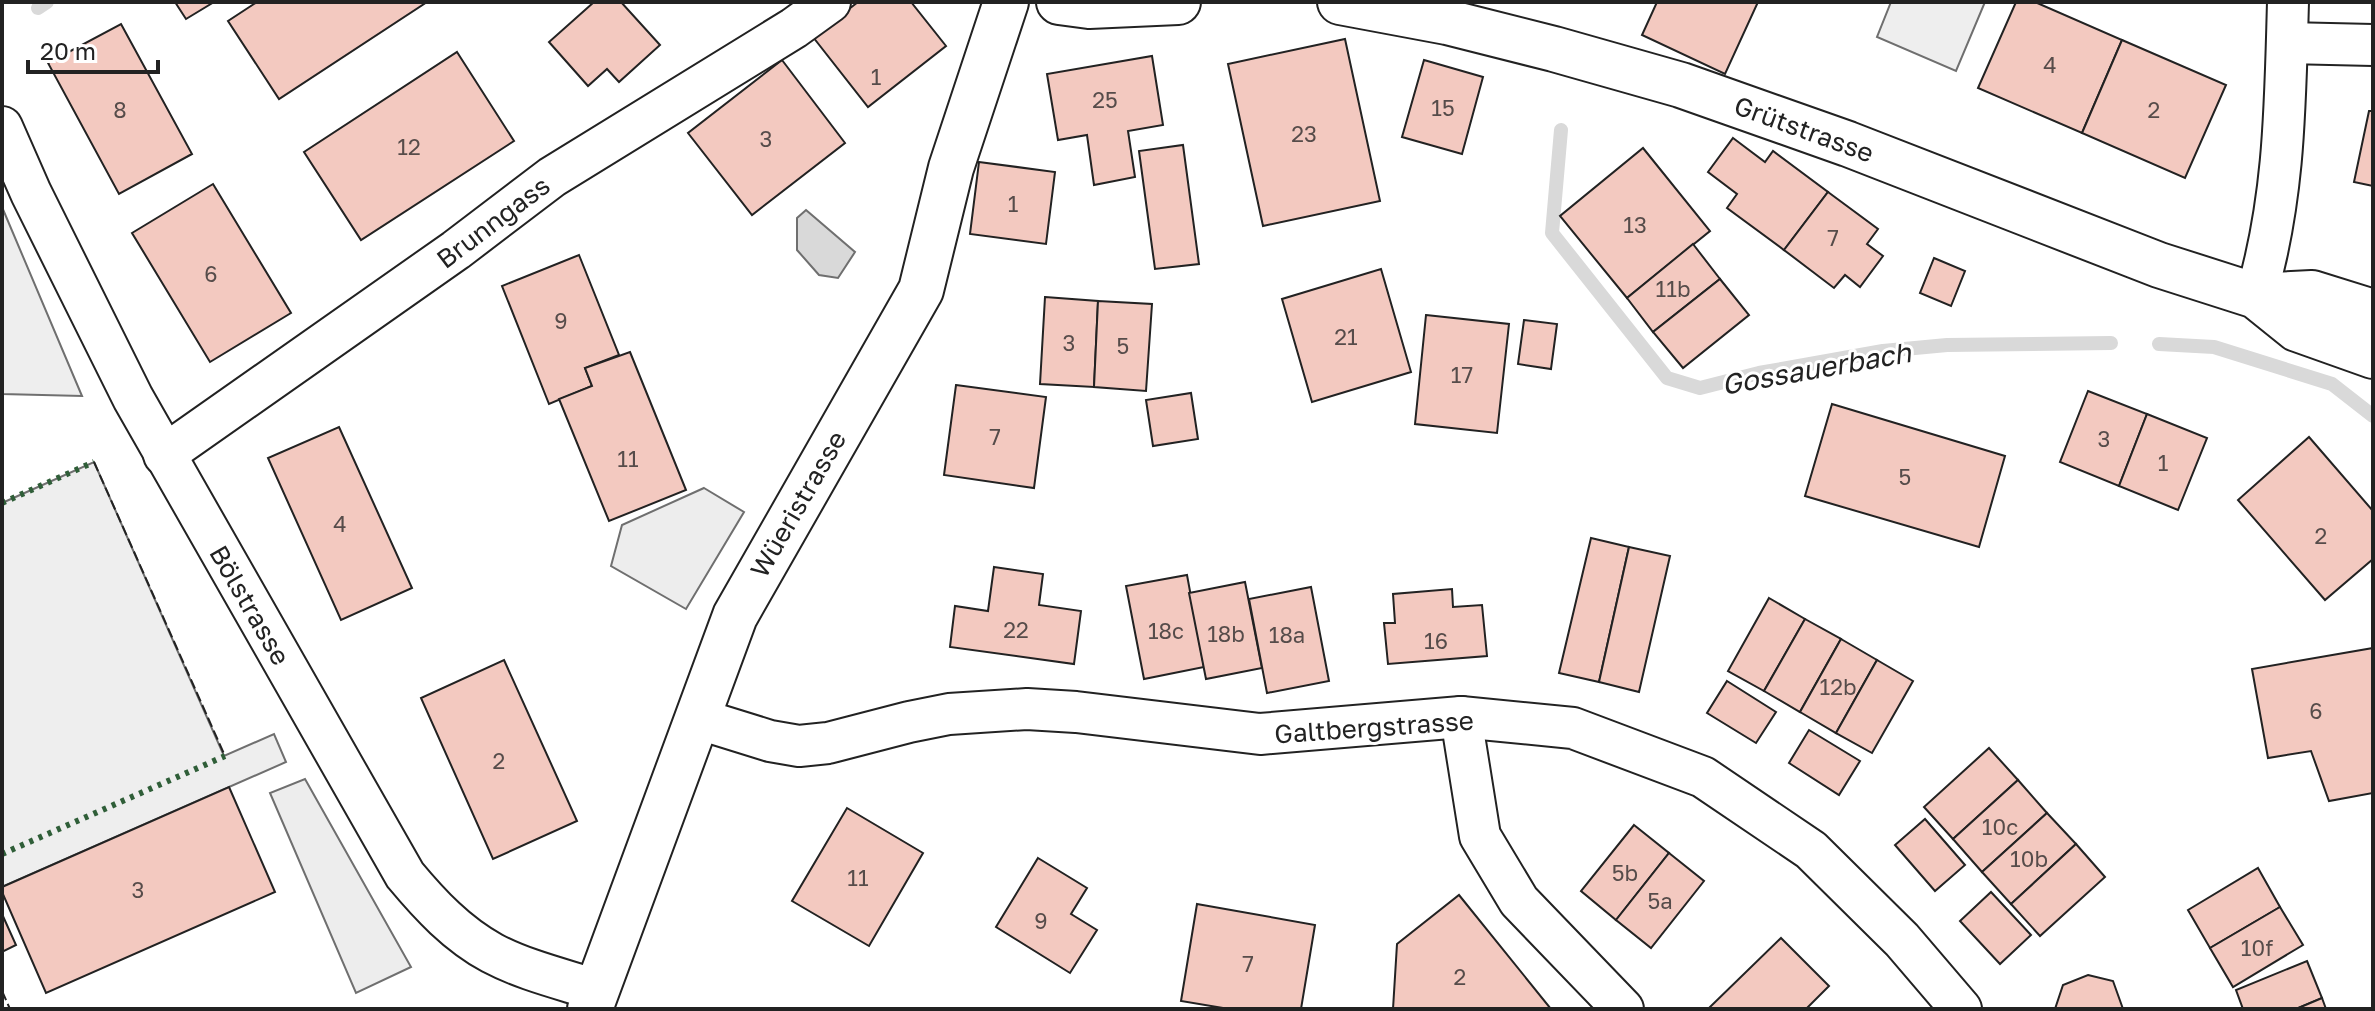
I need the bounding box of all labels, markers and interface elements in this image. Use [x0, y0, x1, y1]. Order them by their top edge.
scale bar [28, 24, 158, 74]
text: 20 m [40, 36, 96, 65]
house number: 4 [2043, 51, 2057, 78]
house number: 1 [871, 63, 882, 90]
house number: 25 [1092, 86, 1118, 113]
street label: Grütstrasse [1730, 89, 1878, 169]
house number: 15 [1431, 94, 1455, 121]
house number: 8 [113, 96, 127, 123]
house number: 2 [2148, 96, 2160, 123]
house number: 23 [1291, 120, 1317, 147]
house number: 3 [760, 125, 772, 152]
house number: 12 [397, 133, 421, 160]
street label: Brunngass [430, 169, 556, 275]
house number: 1 [1008, 190, 1019, 217]
house number: 13 [1623, 211, 1647, 238]
house number: 7 [1827, 224, 1839, 251]
house number: 6 [204, 260, 218, 287]
house number: 11b [1656, 275, 1690, 302]
house number: 9 [554, 307, 568, 334]
house number: 21 [1334, 323, 1358, 350]
house number: 3 [1063, 329, 1075, 356]
house number: 5 [1117, 332, 1129, 359]
water label: Gossauerbach [1719, 335, 1915, 401]
house number: 17 [1451, 361, 1473, 388]
house number: 7 [989, 423, 1001, 450]
street label: Wüeristrasse [744, 425, 852, 583]
house number: 3 [2098, 425, 2110, 452]
house number: 11 [617, 445, 639, 472]
house number: 1 [2158, 449, 2169, 476]
house number: 5 [1899, 463, 1911, 490]
house number: 4 [333, 510, 347, 537]
house number: 2 [2315, 522, 2327, 549]
street label: Bölstrasse [203, 540, 297, 670]
house number: 22 [1003, 616, 1029, 643]
house number: 18c [1148, 617, 1184, 644]
house number: 18b [1207, 620, 1245, 647]
house number: 18a [1269, 621, 1305, 648]
house number: 16 [1424, 627, 1448, 654]
house number: 12b [1820, 673, 1856, 700]
house number: 6 [2309, 697, 2323, 724]
street label: Galtbergstrasse [1273, 705, 1475, 749]
house number: 2 [493, 747, 505, 774]
house number: 10c [1982, 813, 2018, 840]
house number: 10b [2010, 845, 2048, 872]
house number: 5b [1612, 859, 1638, 886]
house number: 11 [847, 864, 869, 891]
house number: 3 [132, 876, 144, 903]
house number: 5a [1647, 887, 1673, 914]
house number: 9 [1034, 907, 1048, 934]
house number: 10f [2241, 934, 2273, 961]
house number: 7 [1242, 950, 1254, 977]
house number: 2 [1454, 963, 1466, 990]

